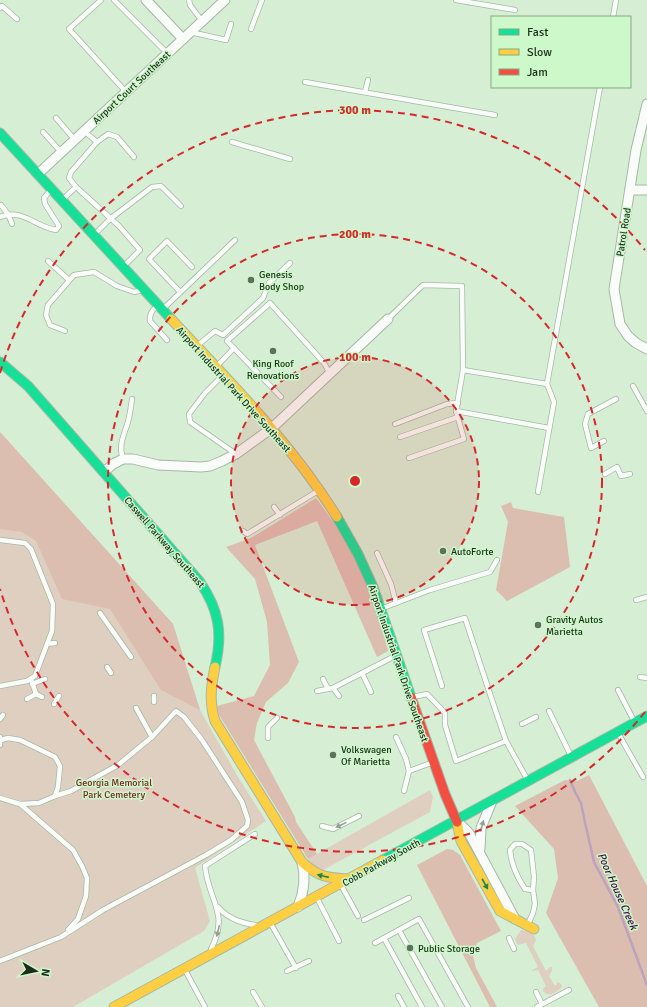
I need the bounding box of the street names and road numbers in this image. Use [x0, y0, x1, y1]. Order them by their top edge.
street label: Airport Court Southeast [90, 48, 173, 127]
street label: Patrol Road [614, 207, 634, 257]
street label: Airport Industrial Park Drive Southeast [173, 324, 293, 456]
street label: Caswell Parkway Southeast [121, 495, 207, 591]
street label: Airport Industrial Park Drive Southeast [365, 583, 431, 744]
street label: Cobb Parkway South [340, 836, 423, 889]

